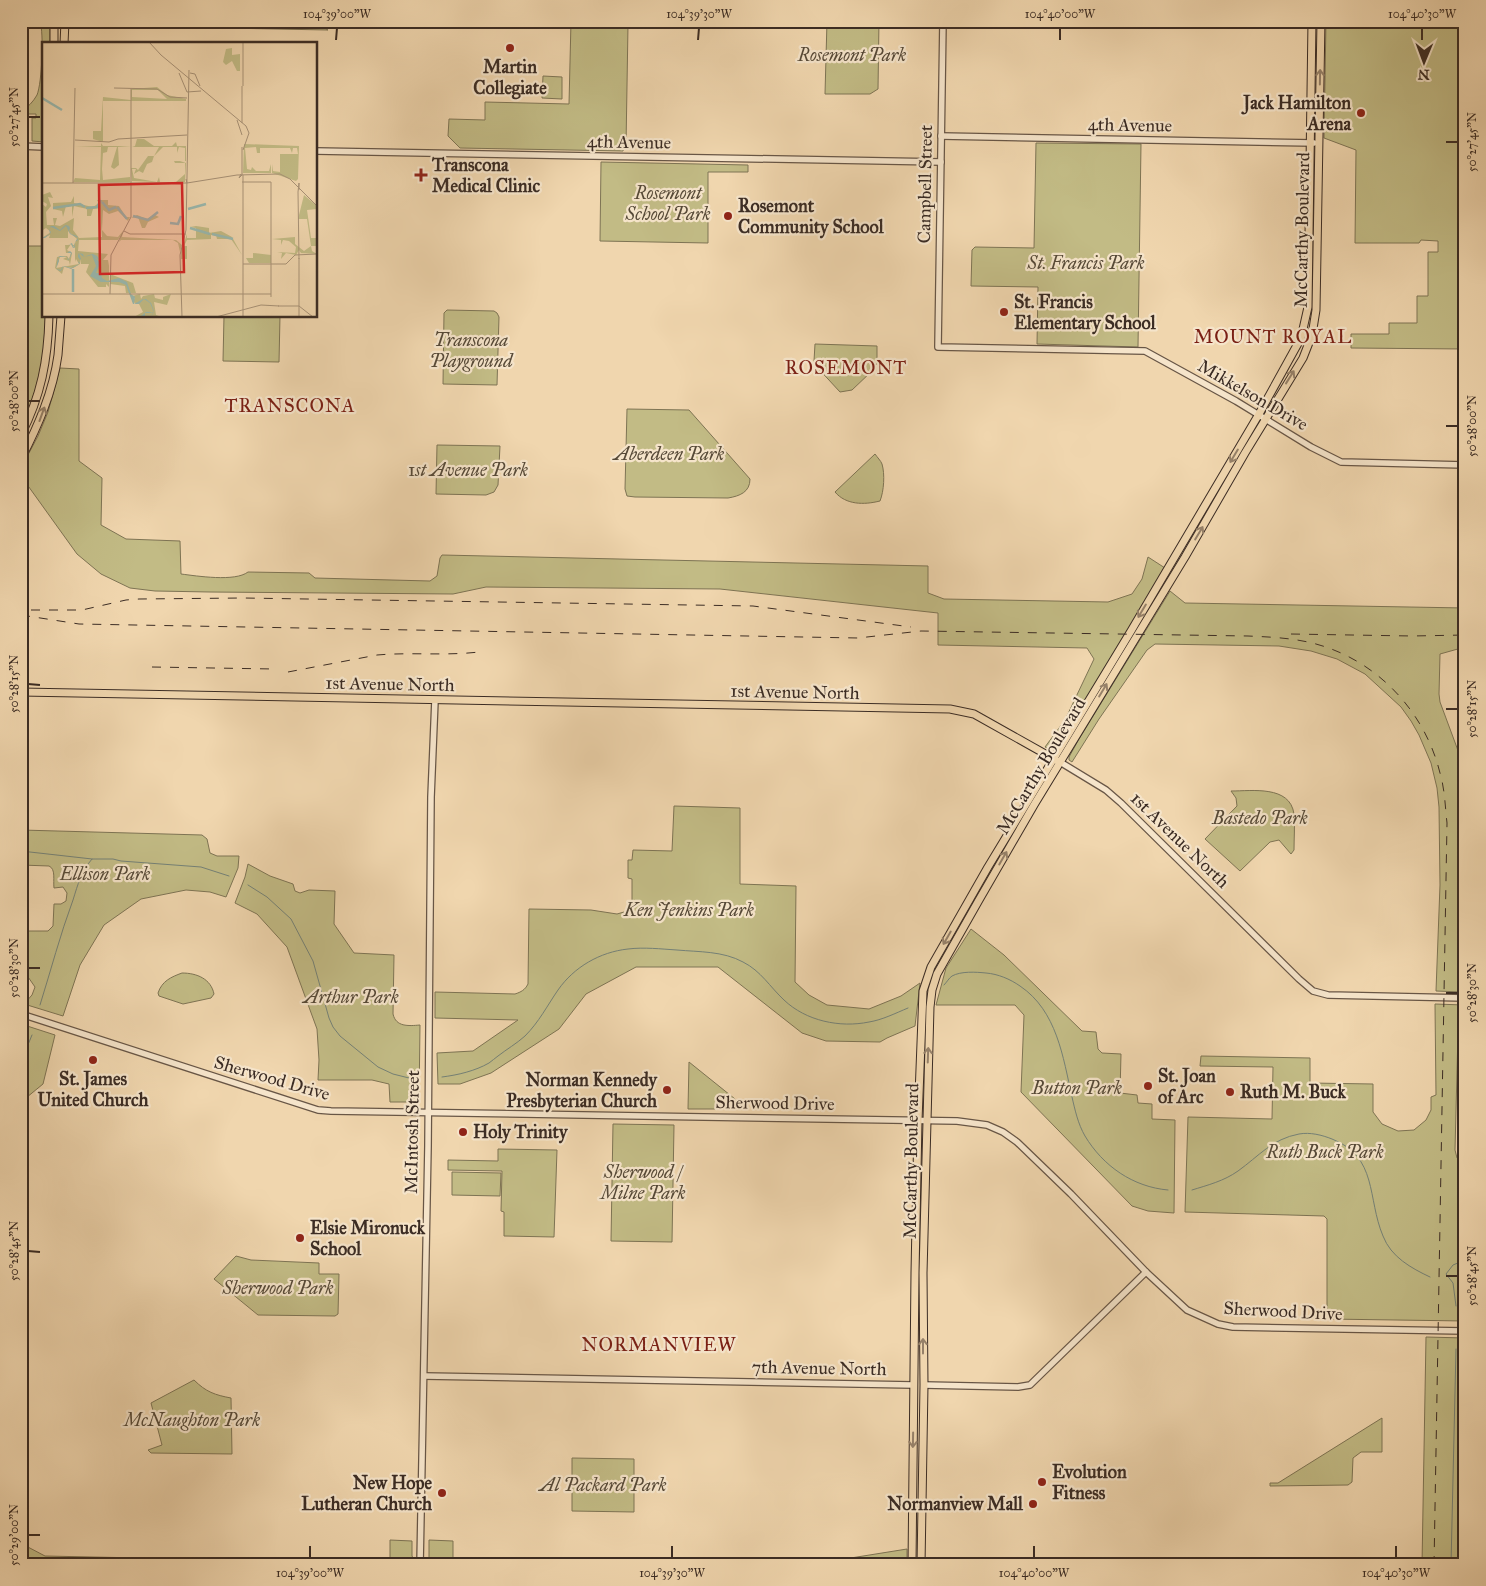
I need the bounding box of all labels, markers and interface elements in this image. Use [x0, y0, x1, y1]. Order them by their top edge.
text: 104°39'00"W [303, 7, 372, 21]
text: 104°39'30"W [666, 7, 732, 21]
text: 104°40'00"W [1025, 7, 1096, 21]
text: 104°40'30"W [1388, 7, 1457, 21]
north arrow [1398, 38, 1448, 88]
inset map [42, 42, 318, 318]
marker: Martin Collegiate [504, 42, 516, 54]
park label: Rosemont Park [797, 44, 906, 66]
place label: Martin Collegiate [473, 56, 547, 100]
text: N [1418, 66, 1430, 83]
one-way arrow [1315, 70, 1325, 86]
text: 50°27'45"N [7, 87, 21, 147]
place label: Jack Hamilton Arena [1241, 92, 1351, 135]
marker: Jack Hamilton Arena [1355, 107, 1367, 119]
text: 50°27'45"N [1465, 112, 1479, 172]
street label: 4th Avenue [1088, 113, 1172, 137]
street label: Campbell Street [913, 124, 937, 243]
street label: 4th Avenue [587, 130, 671, 154]
street label: McCarthy Boulevard [1290, 152, 1314, 308]
place label: Transcona Medical Clinic [431, 154, 540, 197]
marker: Transcona Medical Clinic [414, 168, 428, 182]
park label: Rosemont School Park [625, 182, 710, 225]
place label: Rosemont Community School [738, 195, 885, 239]
marker: Rosemont Community School [722, 210, 734, 222]
park label: St. Francis Park [1026, 252, 1145, 274]
place label: St. Francis Elementary School [1014, 291, 1157, 335]
marker: St. Francis Elementary School [998, 306, 1010, 318]
district label: MOUNT ROYAL [1194, 325, 1352, 348]
park label: Transcona Playground [429, 329, 514, 372]
street label: Mikkelson Drive [1194, 355, 1312, 435]
district label: ROSEMONT [785, 356, 907, 379]
text: 50°28'00"N [7, 370, 21, 432]
one-way arrow [1285, 370, 1296, 384]
district label: TRANSCONA [224, 394, 356, 417]
text: 50°28'00"N [1465, 395, 1479, 457]
one-way arrow [38, 407, 47, 422]
park label: Aberdeen Park [612, 443, 724, 465]
one-way arrow [1229, 449, 1239, 464]
park label: 1st Avenue Park [408, 459, 528, 481]
one-way arrow [1195, 527, 1205, 541]
one-way arrow [1137, 604, 1147, 618]
text: 50°28'15"N [7, 655, 21, 713]
street label: 1st Avenue North [325, 672, 455, 696]
street label: 1st Avenue North [730, 680, 860, 704]
text: 50°28'15"N [1465, 680, 1479, 738]
one-way arrow [1099, 684, 1109, 698]
street label: McCarthy Boulevard [991, 694, 1091, 838]
street label: 1st Avenue North [1126, 787, 1234, 893]
park label: Bastedo Park [1211, 807, 1308, 829]
one-way arrow [999, 851, 1009, 865]
park label: Ellison Park [59, 863, 150, 885]
park label: Ken Jenkins Park [623, 899, 754, 921]
one-way arrow [942, 930, 952, 944]
text: 50°28'30"N [7, 938, 21, 998]
text: 50°28'30"N [1465, 963, 1479, 1023]
park label: Arthur Park [301, 986, 399, 1008]
one-way arrow [924, 1047, 933, 1063]
street label: Sherwood Drive [212, 1051, 332, 1105]
marker: St. James United Church [87, 1054, 99, 1066]
place label: St. Joan of Arc [1158, 1065, 1216, 1108]
place label: St. James United Church [37, 1068, 150, 1111]
street label: McIntosh Street [400, 1069, 424, 1194]
place label: Norman Kennedy Presbyterian Church [506, 1069, 659, 1113]
park label: Button Park [1031, 1077, 1122, 1099]
marker: St. Joan of Arc [1142, 1080, 1154, 1092]
place label: Ruth M. Buck [1240, 1081, 1347, 1103]
street label: McCarthy Boulevard [899, 1083, 923, 1239]
marker: Norman Kennedy Presbyterian Church [661, 1084, 673, 1096]
marker: Ruth M. Buck [1224, 1086, 1236, 1098]
street label: Sherwood Drive [715, 1091, 835, 1115]
place label: Holy Trinity [473, 1121, 569, 1144]
marker: Holy Trinity [457, 1126, 469, 1138]
park label: Ruth Buck Park [1265, 1141, 1384, 1163]
park label: Sherwood / Milne Park [598, 1161, 686, 1204]
place label: Elsie Mironuck School [310, 1217, 426, 1260]
text: 50°28'45"N [7, 1221, 21, 1281]
marker: Elsie Mironuck School [294, 1232, 306, 1244]
text: 50°28'45"N [1465, 1246, 1479, 1306]
park label: Sherwood Park [221, 1277, 334, 1299]
street label: Sherwood Drive [1223, 1297, 1343, 1325]
district label: NORMANVIEW [582, 1333, 736, 1356]
one-way arrow [918, 1338, 928, 1354]
street label: 7th Avenue North [751, 1356, 887, 1380]
park label: McNaughton Park [122, 1409, 260, 1431]
one-way arrow [908, 1431, 918, 1447]
place label: Evolution Fitness [1052, 1461, 1127, 1504]
place label: New Hope Lutheran Church [301, 1472, 433, 1515]
park label: Al Packard Park [538, 1474, 666, 1496]
marker: Evolution Fitness [1036, 1476, 1048, 1488]
marker: New Hope Lutheran Church [436, 1487, 448, 1499]
place label: Normanview Mall [887, 1493, 1024, 1515]
marker: Normanview Mall [1027, 1498, 1039, 1510]
text: 50°29'00"N [7, 1504, 21, 1566]
text: 104°39'00"W [276, 1566, 345, 1580]
text: 104°39'30"W [639, 1566, 705, 1580]
text: 104°40'00"W [999, 1566, 1070, 1580]
text: 104°40'30"W [1362, 1566, 1431, 1580]

